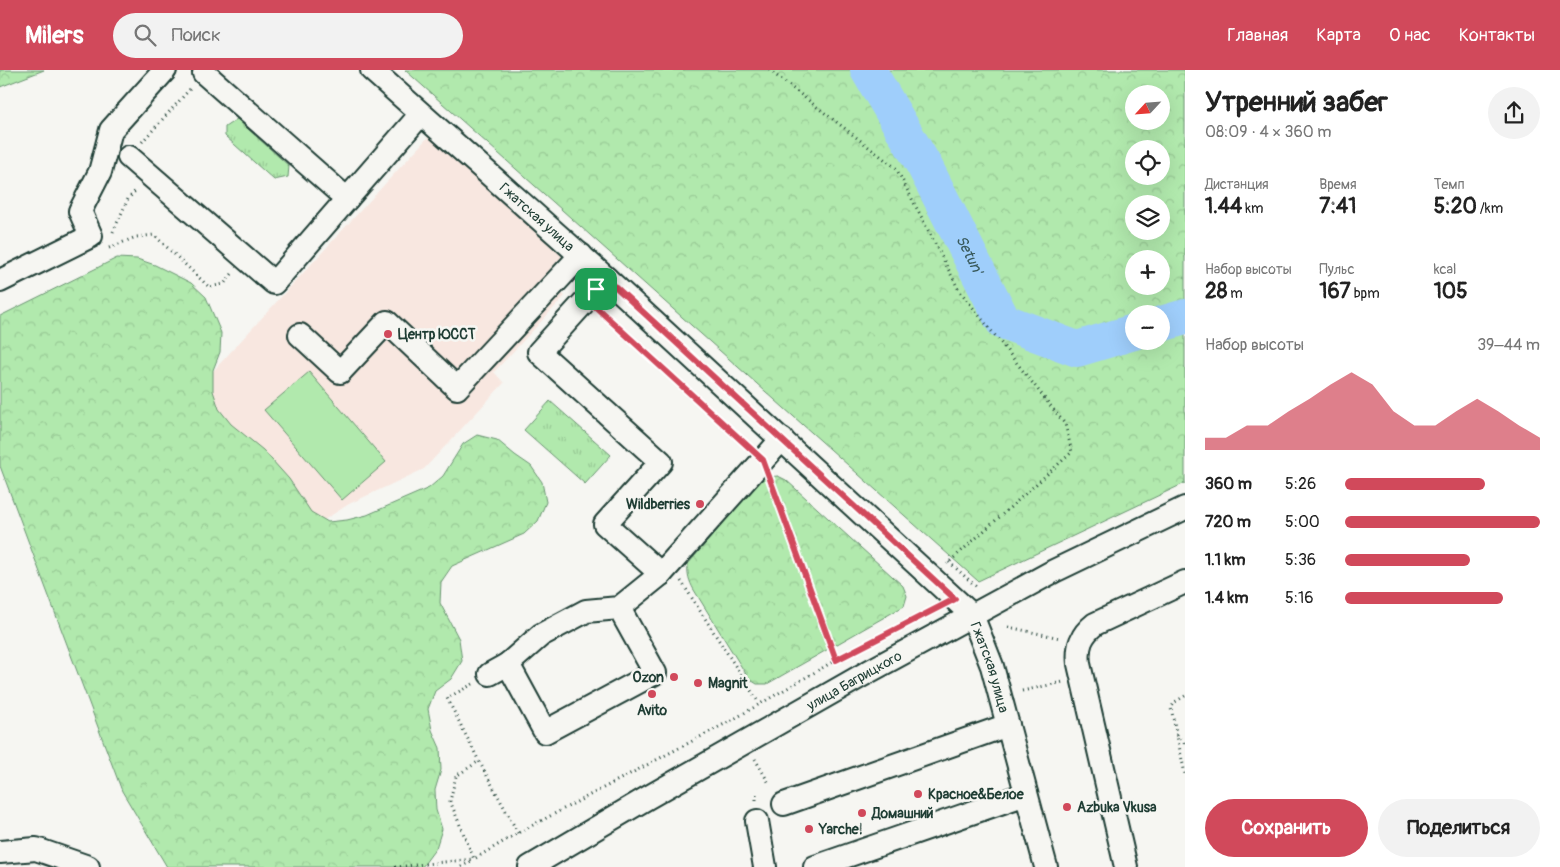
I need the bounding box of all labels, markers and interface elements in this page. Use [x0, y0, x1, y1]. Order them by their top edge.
search box [113, 13, 463, 58]
text: Milers [25, 21, 83, 50]
icon: search [131, 21, 159, 49]
text: Поиск [171, 23, 221, 47]
text: Главная [1227, 24, 1288, 47]
text: Карта [1316, 24, 1361, 47]
text: О нас [1389, 24, 1431, 47]
text: Контакты [1459, 24, 1535, 47]
north arrow [1125, 85, 1170, 130]
map controls [1125, 85, 1170, 350]
text: Утренний забег [1205, 85, 1388, 120]
button: share [1488, 87, 1540, 139]
text: 08:09 · 4 × 360 m [1205, 122, 1331, 142]
button: locate [1125, 140, 1170, 185]
text: Дистанция [1205, 176, 1269, 193]
text: Время [1319, 176, 1357, 193]
text: Темп [1434, 176, 1465, 193]
street label: Гжатская улица [496, 179, 578, 255]
text: 1.44 [1205, 193, 1242, 220]
text: 7:41 [1319, 193, 1356, 220]
text: 5:20 [1434, 193, 1477, 220]
button: layers [1125, 195, 1170, 240]
text: km [1242, 200, 1263, 217]
text: /km [1477, 200, 1503, 217]
water label: Setun' [952, 232, 988, 279]
button: + [1125, 250, 1170, 295]
text: Набор высоты [1205, 261, 1292, 278]
text: Пульс [1319, 261, 1355, 278]
text: kcal [1434, 261, 1456, 278]
pin [575, 268, 617, 310]
icon: arrive [582, 275, 610, 303]
text: 28 [1205, 278, 1227, 305]
text: 167 [1319, 278, 1351, 305]
text: 105 [1434, 278, 1468, 305]
text: m [1227, 285, 1243, 302]
text: bpm [1351, 285, 1380, 302]
button: − [1125, 305, 1170, 350]
place label: Центр ЮССТ [398, 326, 476, 343]
marker: Центр ЮССТ [382, 328, 394, 340]
text: Набор высоты [1205, 335, 1304, 355]
text: 39–44 m [1477, 335, 1540, 355]
text: 360 m [1205, 474, 1252, 494]
text: 5:26 [1285, 474, 1316, 494]
place label: Wildberries [626, 496, 691, 513]
marker: Wildberries [694, 498, 706, 510]
text: 720 m [1205, 512, 1251, 532]
text: 5:00 [1285, 512, 1320, 532]
text: 1.1 km [1205, 550, 1245, 570]
text: 5:36 [1285, 550, 1316, 570]
text: 1.4 km [1205, 588, 1248, 608]
text: 5:16 [1285, 588, 1314, 608]
street label: Гжатская улица [967, 619, 1013, 714]
street label: улица Багрицкого [803, 647, 905, 714]
place label: Ozon [633, 669, 664, 686]
marker: Ozon [668, 671, 680, 683]
place label: Magnit [708, 675, 748, 692]
marker: Magnit [692, 677, 704, 689]
marker: Avito [646, 688, 658, 700]
place label: Avito [637, 702, 668, 719]
place label: Красное&Белое [928, 786, 1025, 803]
marker: Красное&Белое [912, 788, 924, 800]
place label: Azbuka Vkusa [1077, 799, 1157, 816]
button: Сохранить [1205, 799, 1368, 857]
button: Поделиться [1378, 799, 1540, 857]
marker: Azbuka Vkusa [1061, 801, 1073, 813]
place label: Домашний [871, 805, 934, 822]
marker: Домашний [856, 807, 868, 819]
place label: Yarche! [818, 821, 863, 838]
marker: Yarche! [803, 823, 815, 835]

